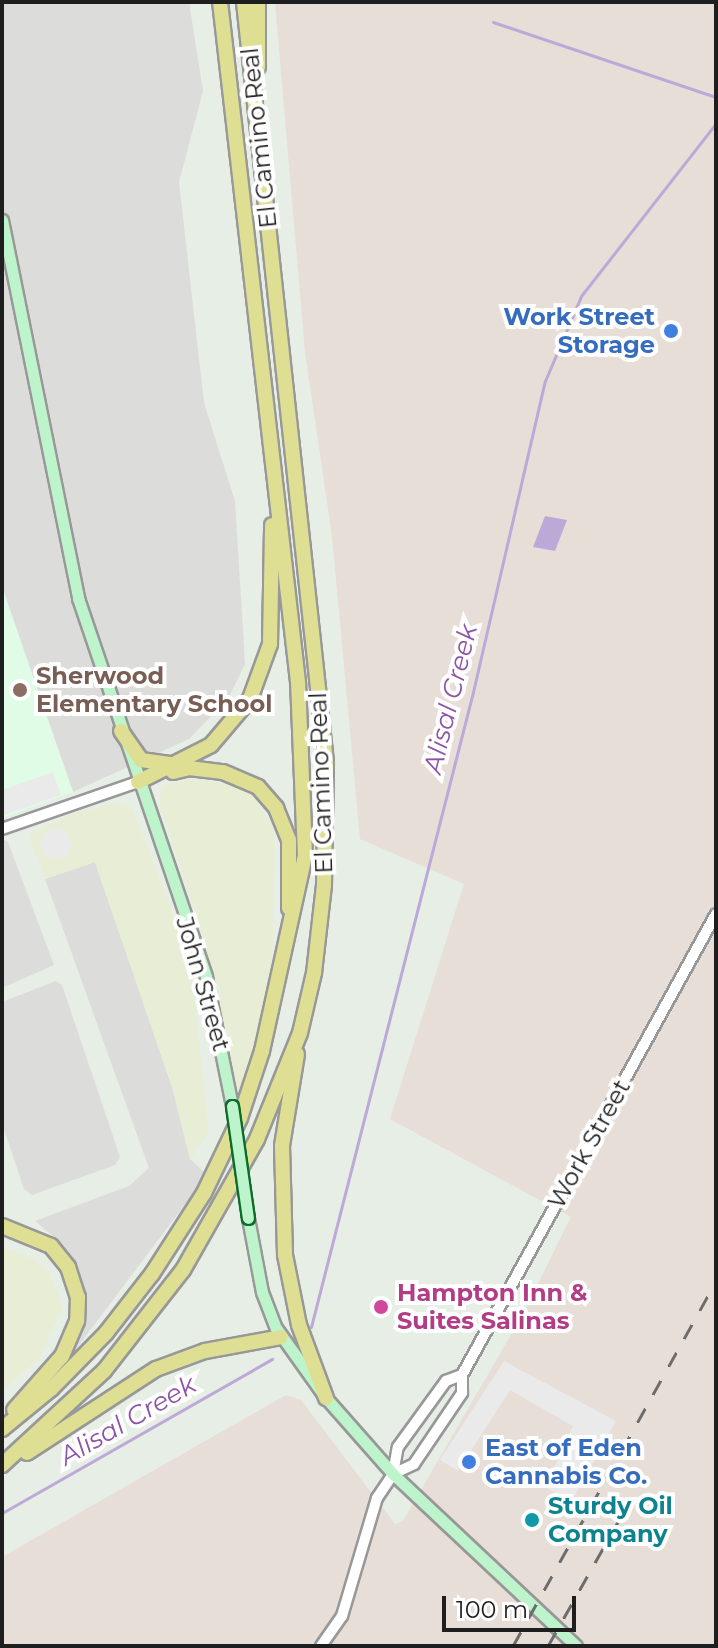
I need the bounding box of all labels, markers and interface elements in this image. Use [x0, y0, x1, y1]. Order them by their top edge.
street label: El Camino Real [235, 46, 283, 230]
place label: Work Street Storage [503, 303, 655, 359]
marker: Work Street Storage [662, 322, 680, 340]
water label: Alisal Creek [417, 621, 485, 777]
place label: Sherwood Elementary School [36, 662, 273, 718]
marker: Sherwood Elementary School [11, 681, 29, 699]
street label: El Camino Real [303, 692, 339, 874]
street label: John Street [170, 914, 236, 1054]
street label: Work Street [542, 1074, 636, 1214]
place label: Hampton Inn & Suites Salinas [397, 1279, 587, 1335]
marker: Hampton Inn & Suites Salinas [372, 1298, 390, 1316]
water label: Alisal Creek [54, 1369, 202, 1473]
place label: East of Eden Cannabis Co. [485, 1434, 647, 1490]
marker: East of Eden Cannabis Co. [460, 1453, 478, 1471]
place label: Sturdy Oil Company [548, 1492, 673, 1548]
marker: Sturdy Oil Company [523, 1511, 541, 1529]
scale bar [446, 1580, 580, 1630]
text: 100 m [456, 1595, 528, 1624]

